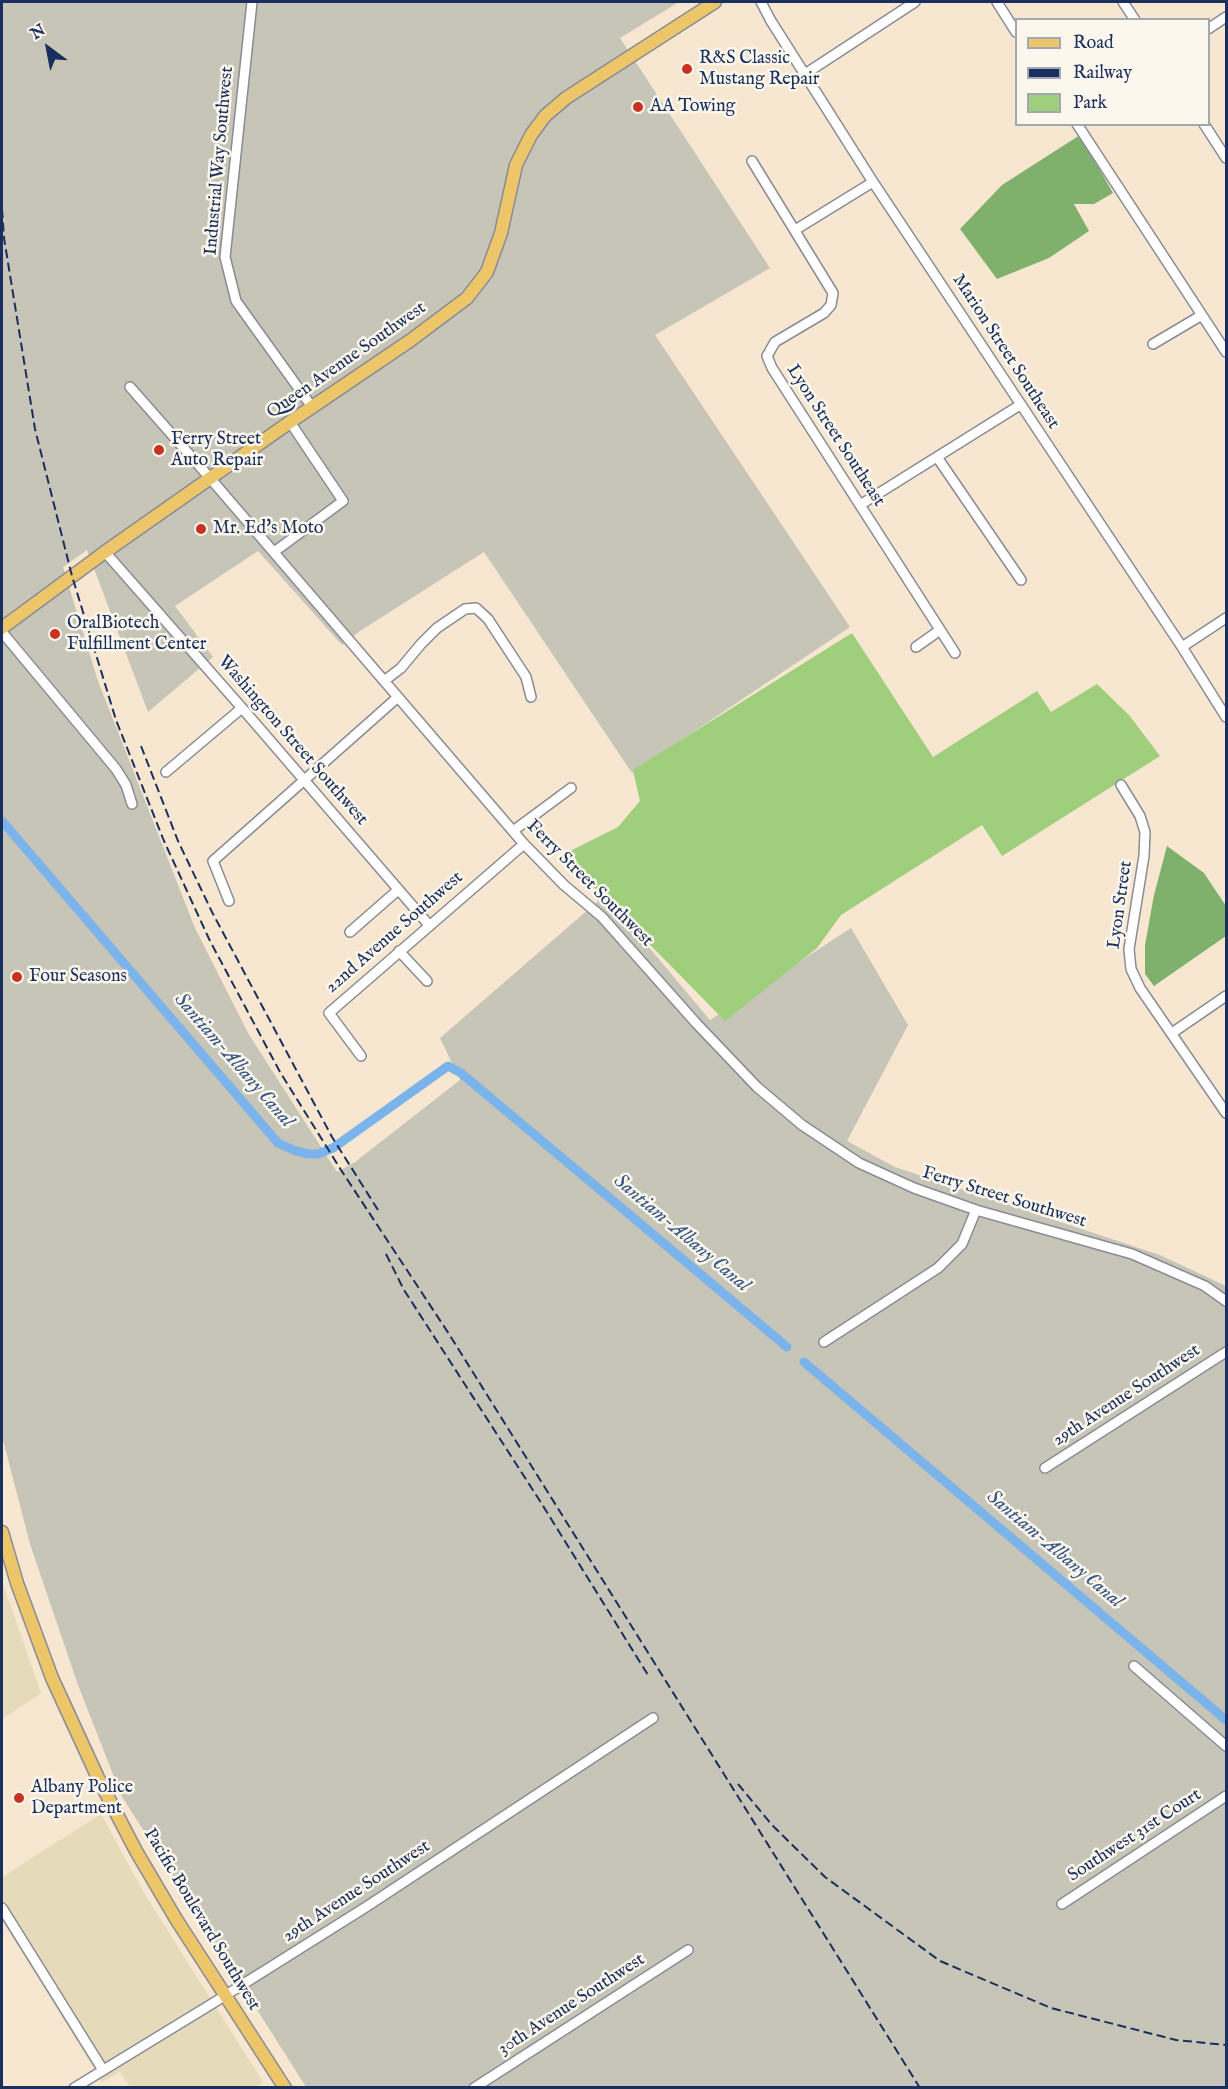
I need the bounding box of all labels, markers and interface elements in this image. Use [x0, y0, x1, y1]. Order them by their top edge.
north arrow [18, 18, 78, 78]
legend [1015, 18, 1210, 126]
text: N [27, 21, 50, 45]
text: Road [1073, 32, 1114, 55]
place label: R&S Classic Mustang Repair [699, 48, 819, 90]
marker: R&S Classic Mustang Repair [680, 62, 694, 76]
text: Railway [1073, 62, 1132, 85]
street label: Industrial Way Southwest [201, 66, 239, 256]
text: Park [1073, 92, 1107, 115]
place label: AA Towing [650, 96, 735, 118]
marker: AA Towing [631, 100, 645, 114]
street label: Marion Street Southeast [947, 271, 1063, 433]
street label: Queen Avenue Southwest [263, 298, 431, 424]
street label: Lyon Street Southeast [781, 361, 889, 511]
place label: Ferry Street Auto Repair [171, 429, 263, 472]
marker: Ferry Street Auto Repair [152, 443, 166, 457]
place label: Mr. Ed's Moto [213, 518, 324, 540]
marker: Mr. Ed's Moto [194, 522, 208, 536]
place label: OralBiotech Fulfillment Center [67, 613, 206, 656]
marker: OralBiotech Fulfillment Center [48, 627, 62, 641]
street label: Washington Street Southwest [212, 652, 372, 830]
street label: Ferry Street Southwest [521, 816, 657, 952]
street label: Lyon Street [1104, 860, 1138, 950]
street label: 22nd Avenue Southwest [322, 867, 468, 999]
place label: Four Seasons [29, 966, 127, 988]
marker: Four Seasons [10, 970, 24, 984]
water label: Santiam-Albany Canal [168, 989, 298, 1133]
street label: Ferry Street Southwest [919, 1163, 1089, 1233]
water label: Santiam-Albany Canal [608, 1170, 754, 1298]
street label: 29th Avenue Southwest [1049, 1340, 1205, 1452]
water label: Santiam-Albany Canal [981, 1486, 1127, 1614]
place label: Albany Police Department [31, 1777, 133, 1820]
street label: Southwest 31st Court [1064, 1785, 1206, 1887]
marker: Albany Police Department [12, 1791, 26, 1805]
street label: Pacific Boulevard Southwest [138, 1825, 264, 2015]
street label: 29th Avenue Southwest [279, 1836, 435, 1948]
street label: 30th Avenue Southwest [495, 1950, 649, 2060]

